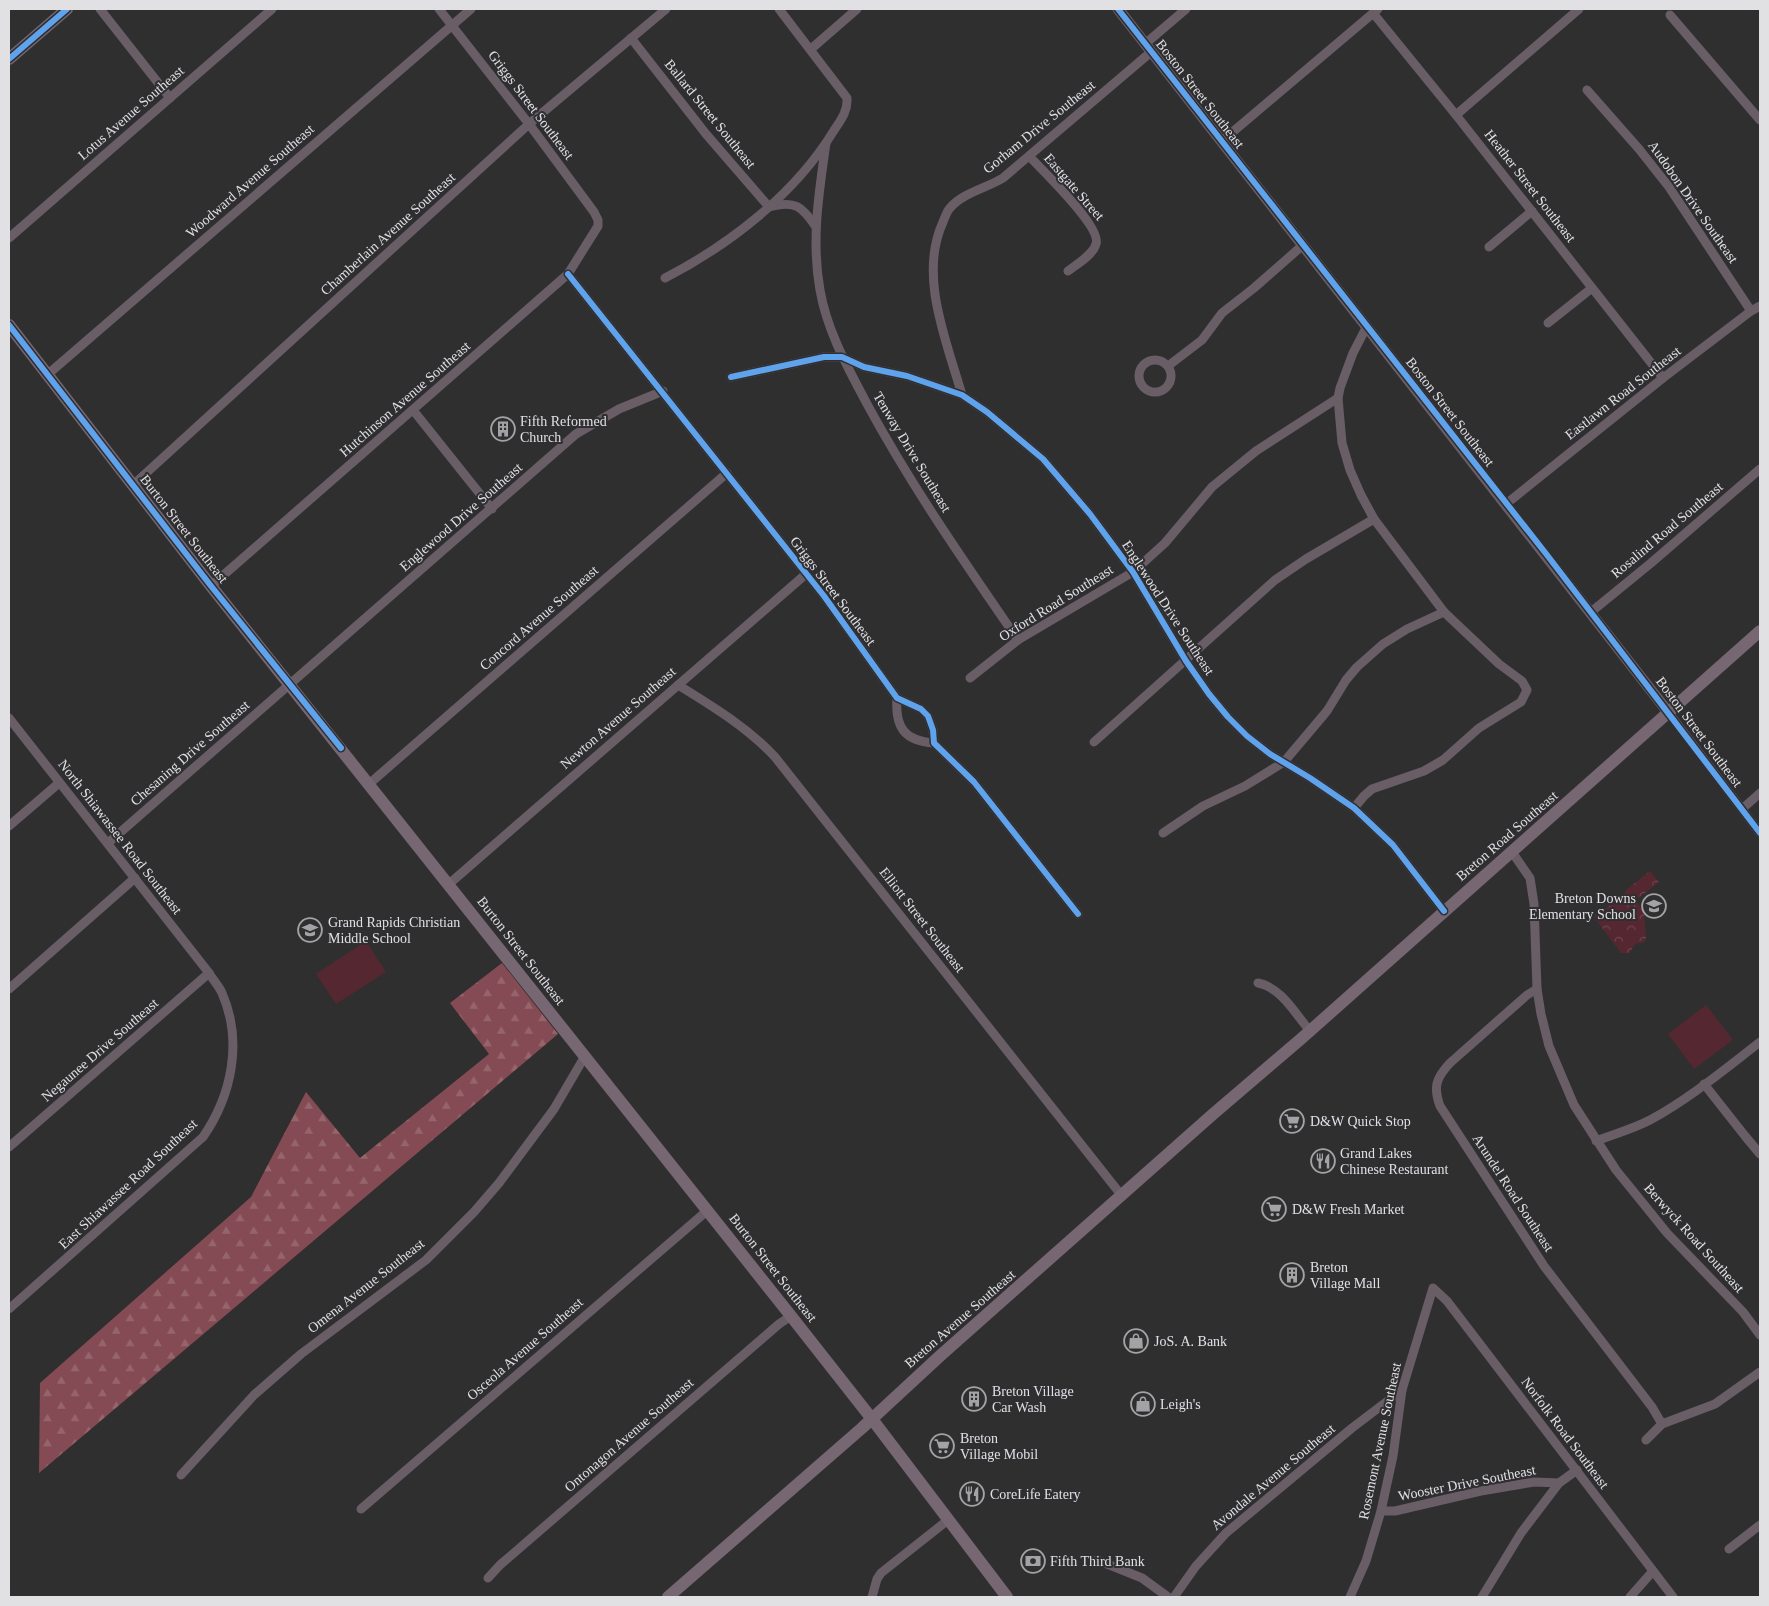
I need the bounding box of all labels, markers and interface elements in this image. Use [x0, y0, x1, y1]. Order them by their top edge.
street label: Boston Street Southeast [1153, 37, 1247, 151]
street label: Griggs Street Southeast [485, 48, 577, 162]
street label: Ballard Street Southeast [662, 57, 758, 171]
street label: Lotus Avenue Southeast [75, 63, 187, 163]
street label: Gorham Drive Southeast [980, 77, 1098, 177]
street label: Woodward Avenue Southeast [183, 121, 317, 241]
street label: Heather Street Southeast [1481, 127, 1579, 245]
street label: Audobon Drive Southeast [1645, 138, 1741, 266]
street label: Eastgate Street [1041, 151, 1107, 224]
street label: Chamberlain Avenue Southeast [318, 170, 458, 298]
street label: Hutchinson Avenue Southeast [337, 338, 473, 460]
street label: Eastlawn Road Southeast [1562, 343, 1684, 443]
street label: Boston Street Southeast [1403, 355, 1497, 469]
street label: Tenway Drive Southeast [870, 389, 954, 515]
place label: Fifth Reformed Church [520, 414, 607, 445]
building icon: Fifth Reformed Church [490, 416, 516, 442]
street label: Englewood Drive Southeast [397, 460, 525, 574]
street label: Burton Street Southeast [137, 472, 231, 586]
street label: Rosalind Road Southeast [1608, 479, 1726, 581]
street label: Griggs Street Southeast [787, 534, 879, 648]
street label: Englewood Drive Southeast [1119, 538, 1217, 678]
street label: Oxford Road Southeast [996, 562, 1116, 644]
street label: Concord Avenue Southeast [477, 563, 601, 673]
street label: Newton Avenue Southeast [557, 664, 679, 772]
street label: Boston Street Southeast [1653, 674, 1745, 790]
street label: Chesaning Drive Southeast [128, 697, 253, 809]
street label: North Shiawassee Road Southeast [55, 757, 185, 917]
street label: Breton Road Southeast [1453, 788, 1561, 884]
street label: Elliott Street Southeast [876, 865, 968, 976]
place label: Breton Downs Elementary School [1529, 891, 1636, 922]
school or university icon: Breton Downs Elementary School [1641, 893, 1667, 919]
street label: Burton Street Southeast [474, 894, 568, 1008]
place label: Grand Rapids Christian Middle School [328, 915, 460, 946]
school or university icon: Grand Rapids Christian Middle School [297, 917, 323, 943]
street label: Negaunee Drive Southeast [39, 995, 161, 1105]
supermarket icon: D&W Quick Stop [1279, 1108, 1305, 1134]
place label: D&W Quick Stop [1310, 1114, 1411, 1129]
street label: East Shiawassee Road Southeast [56, 1116, 200, 1252]
street label: Arundel Road Southeast [1469, 1132, 1557, 1255]
place label: Grand Lakes Chinese Restaurant [1340, 1146, 1449, 1177]
restaurant icon: Grand Lakes Chinese Restaurant [1310, 1148, 1336, 1174]
street label: Berwyck Road Southeast [1641, 1180, 1747, 1296]
supermarket icon: D&W Fresh Market [1261, 1196, 1287, 1222]
place label: D&W Fresh Market [1292, 1202, 1405, 1217]
street label: Burton Street Southeast [726, 1211, 820, 1325]
street label: Omena Avenue Southeast [305, 1236, 427, 1336]
place label: Breton Village Mall [1310, 1260, 1380, 1291]
building icon: Breton Village Mall [1279, 1262, 1305, 1288]
street label: Breton Avenue Southeast [902, 1267, 1018, 1371]
street label: Osceola Avenue Southeast [464, 1295, 586, 1403]
shop icon: JoS. A. Bank [1123, 1328, 1149, 1354]
place label: JoS. A. Bank [1154, 1334, 1227, 1349]
street label: Rosemont Avenue Southeast [1356, 1361, 1404, 1521]
street label: Norfolk Road Southeast [1518, 1374, 1612, 1492]
street label: Ontonagon Avenue Southeast [562, 1375, 696, 1495]
place label: Breton Village Car Wash [992, 1384, 1074, 1415]
building icon: Breton Village Car Wash [961, 1386, 987, 1412]
shop icon: Leigh's [1130, 1391, 1156, 1417]
place label: Leigh's [1160, 1397, 1201, 1412]
street label: Avondale Avenue Southeast [1208, 1421, 1338, 1533]
place label: Breton Village Mobil [960, 1431, 1038, 1462]
supermarket icon: Breton Village Mobil [929, 1433, 955, 1459]
street label: Wooster Drive Southeast [1397, 1462, 1537, 1504]
restaurant icon: CoreLife Eatery [959, 1481, 985, 1507]
place label: CoreLife Eatery [990, 1487, 1081, 1502]
bank icon: Fifth Third Bank [1020, 1548, 1046, 1574]
place label: Fifth Third Bank [1050, 1554, 1145, 1569]

